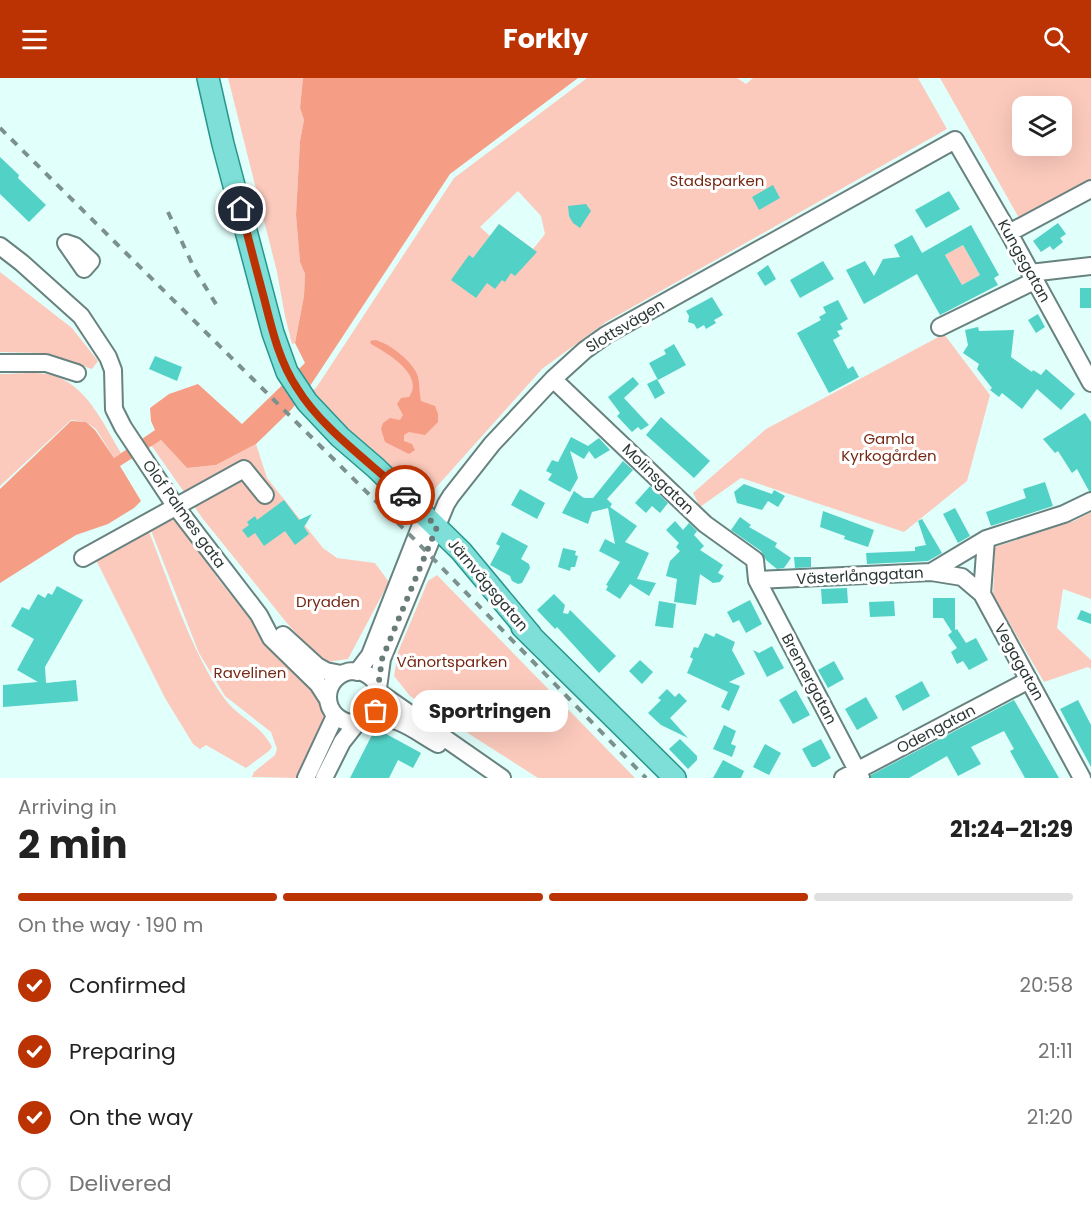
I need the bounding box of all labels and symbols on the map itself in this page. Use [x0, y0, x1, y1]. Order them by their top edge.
park label: Stadsparken [670, 170, 764, 191]
pin [215, 183, 266, 234]
street label: Kungsgatan [993, 216, 1056, 306]
street label: Slottsvägen [581, 294, 668, 357]
park label: Gamla Kyrkogården [841, 428, 937, 466]
street label: Molinsgatan [618, 439, 699, 518]
street label: Olof Palmes gata [138, 455, 231, 572]
courier [375, 465, 435, 525]
street label: Järnvägsgatan [443, 534, 533, 636]
street label: Västerlånggatan [796, 562, 924, 589]
park label: Dryaden [296, 591, 360, 612]
street label: Vegagatan [990, 619, 1049, 704]
street label: Bremergatan [777, 630, 842, 728]
park label: Vänortsparken [397, 651, 507, 672]
park label: Ravelinen [214, 662, 286, 683]
pin [350, 685, 401, 736]
callout: Sportringen [412, 690, 568, 732]
street label: Odengatan [893, 699, 979, 758]

